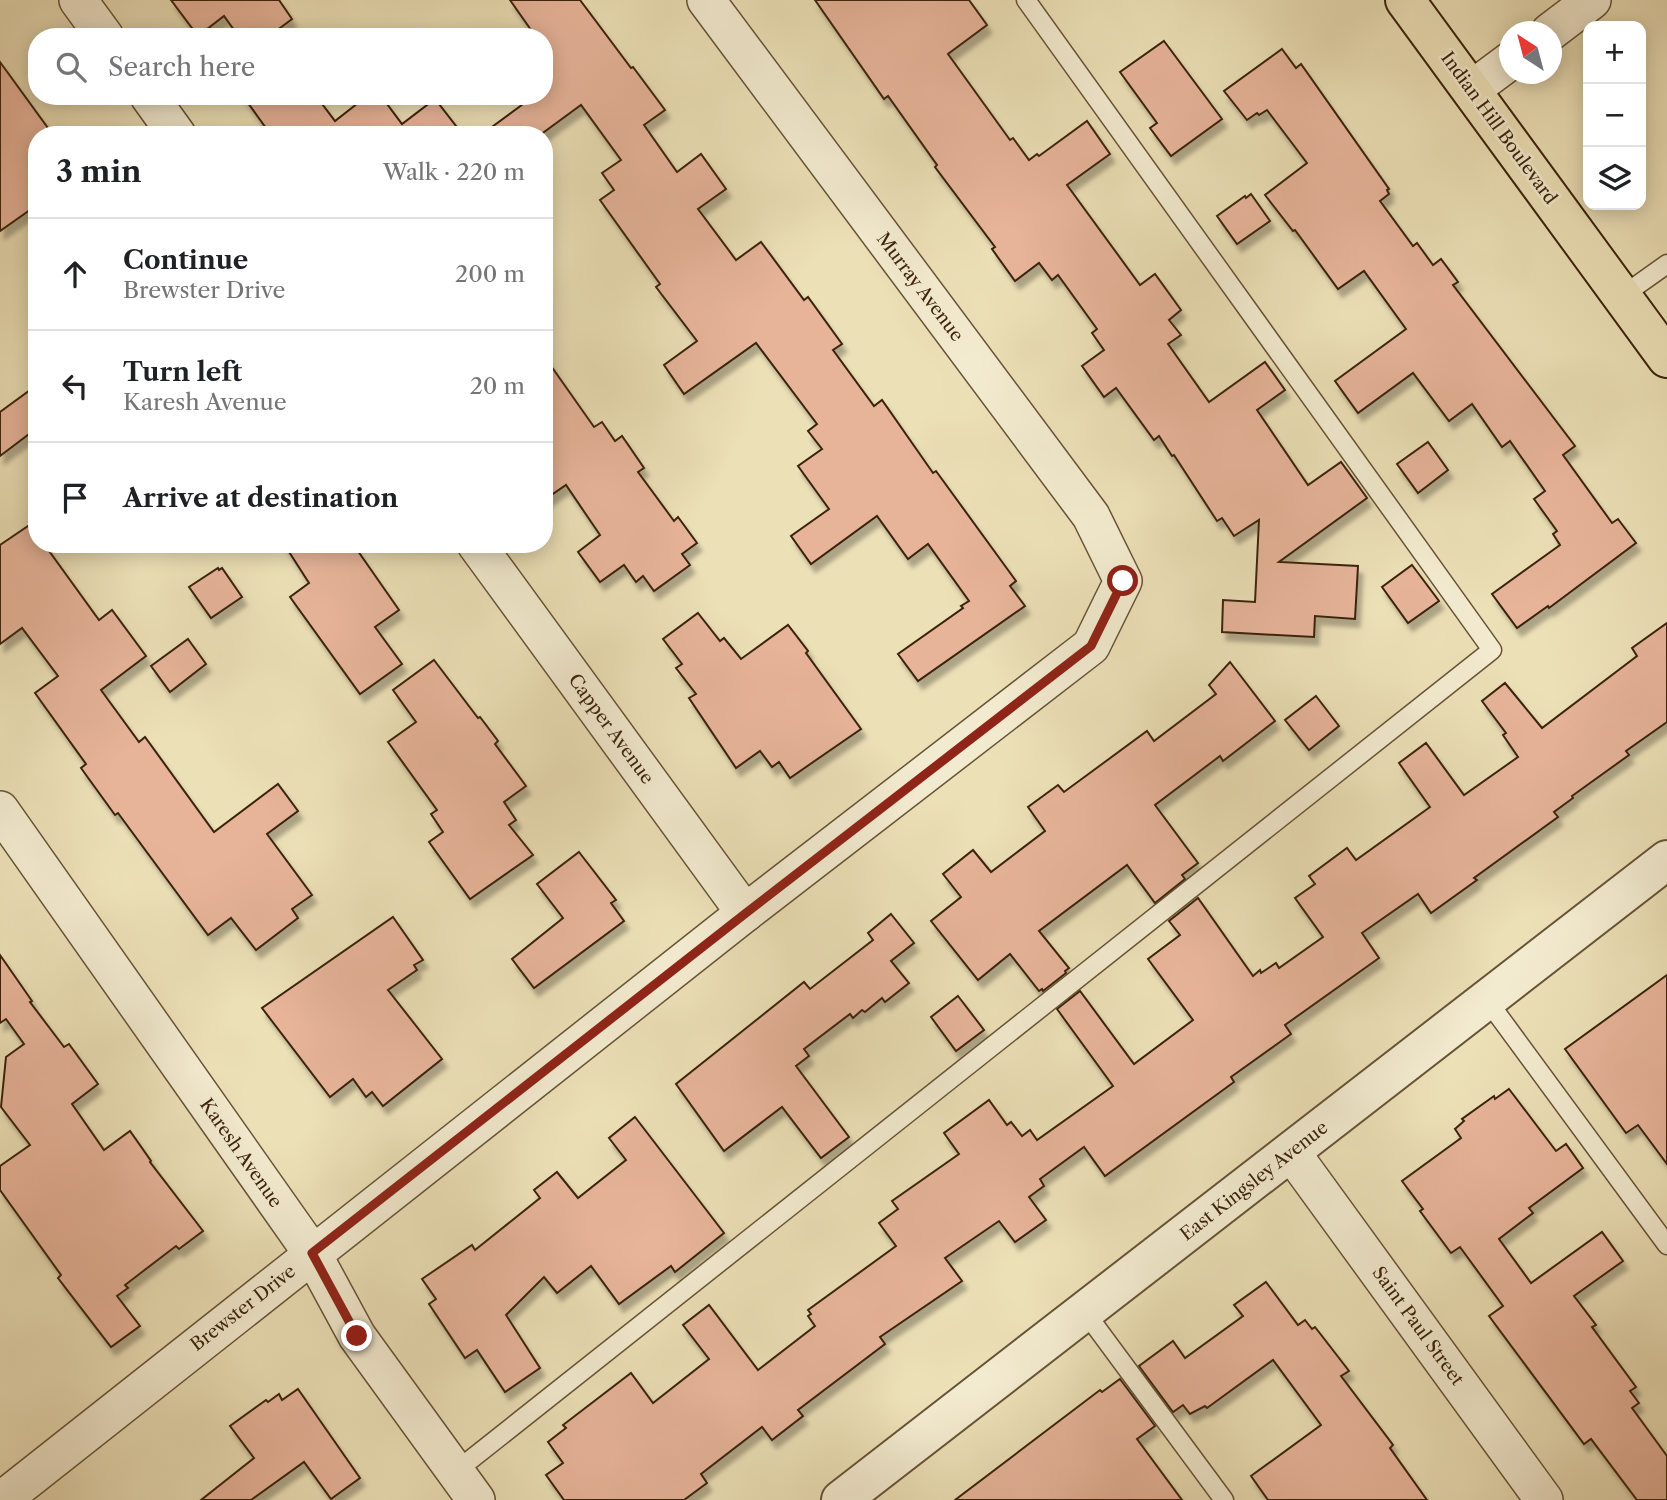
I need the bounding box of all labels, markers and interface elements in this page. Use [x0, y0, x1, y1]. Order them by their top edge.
north arrow [1499, 21, 1562, 84]
map controls [1583, 21, 1646, 210]
button: + [1583, 21, 1646, 84]
search box [28, 28, 553, 105]
street label: Indian Hill Boulevard [1436, 47, 1562, 209]
icon: search [52, 48, 90, 86]
text: Search here [108, 51, 255, 83]
button: − [1583, 84, 1646, 147]
button: layers [1583, 147, 1646, 210]
text: 3 min [56, 153, 142, 190]
text: Walk · 220 m [383, 158, 525, 186]
street label: Murray Avenue [872, 228, 968, 346]
text: Continue [123, 244, 248, 276]
icon: ahead [56, 255, 94, 293]
text: 200 m [455, 260, 525, 288]
text: Brewster Drive [123, 276, 285, 304]
text: Turn left [123, 356, 242, 388]
icon: left [56, 367, 94, 405]
text: 20 m [470, 372, 525, 400]
text: Karesh Avenue [123, 388, 287, 416]
icon: arrive [56, 479, 94, 517]
text: Arrive at destination [123, 482, 398, 514]
route start [1107, 565, 1138, 596]
street label: Capper Avenue [564, 670, 658, 788]
street label: Karesh Avenue [195, 1094, 287, 1212]
street label: East Kingsley Avenue [1176, 1116, 1332, 1246]
street label: Brewster Drive [186, 1260, 300, 1356]
street label: Saint Paul Street [1368, 1262, 1469, 1390]
route end [341, 1320, 372, 1351]

